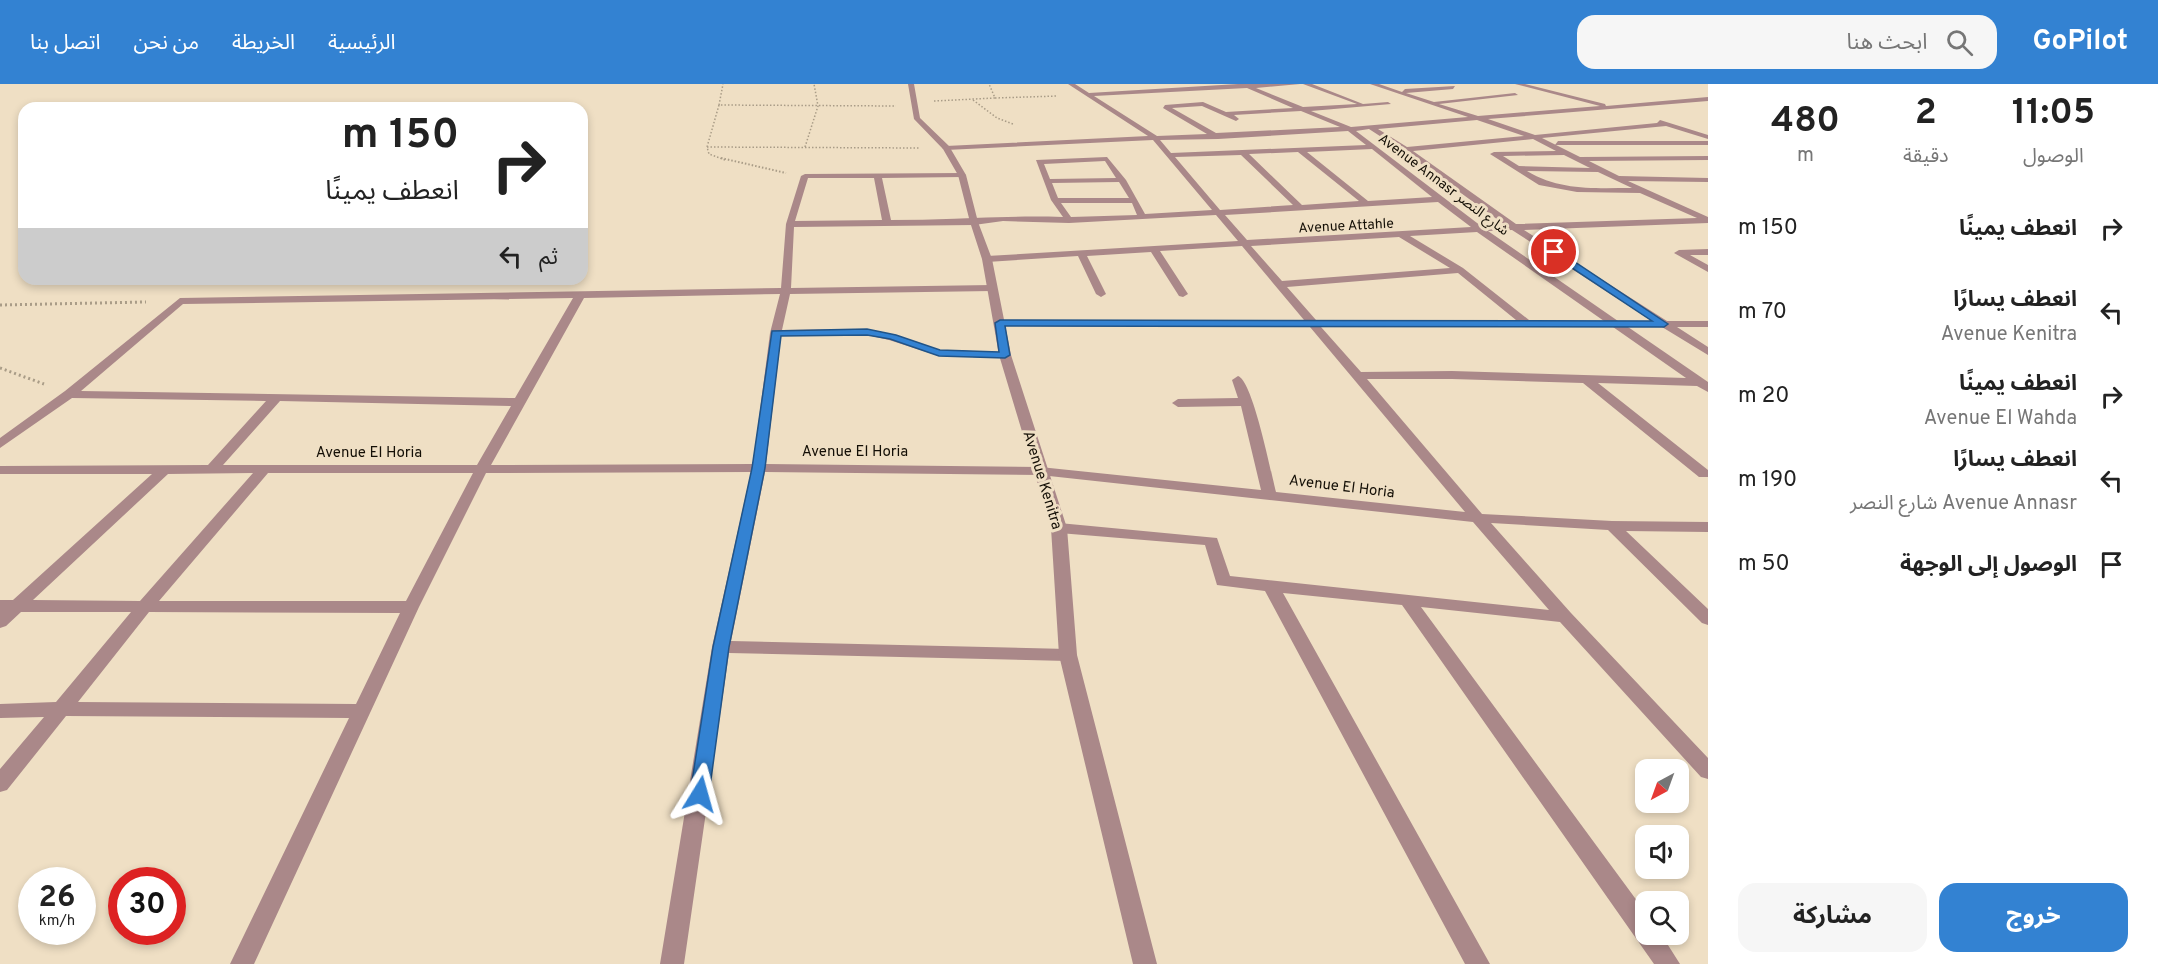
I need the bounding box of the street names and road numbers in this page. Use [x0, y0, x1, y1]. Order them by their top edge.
street label: Avenue Annasr شارع النصر [1374, 131, 1512, 241]
street label: Avenue Attahle [1298, 216, 1394, 237]
street label: Avenue Kenitra [1018, 429, 1066, 532]
street label: Avenue El Horia [802, 443, 908, 462]
street label: Avenue El Horia [316, 444, 422, 463]
street label: Avenue El Horia [1288, 472, 1396, 503]

